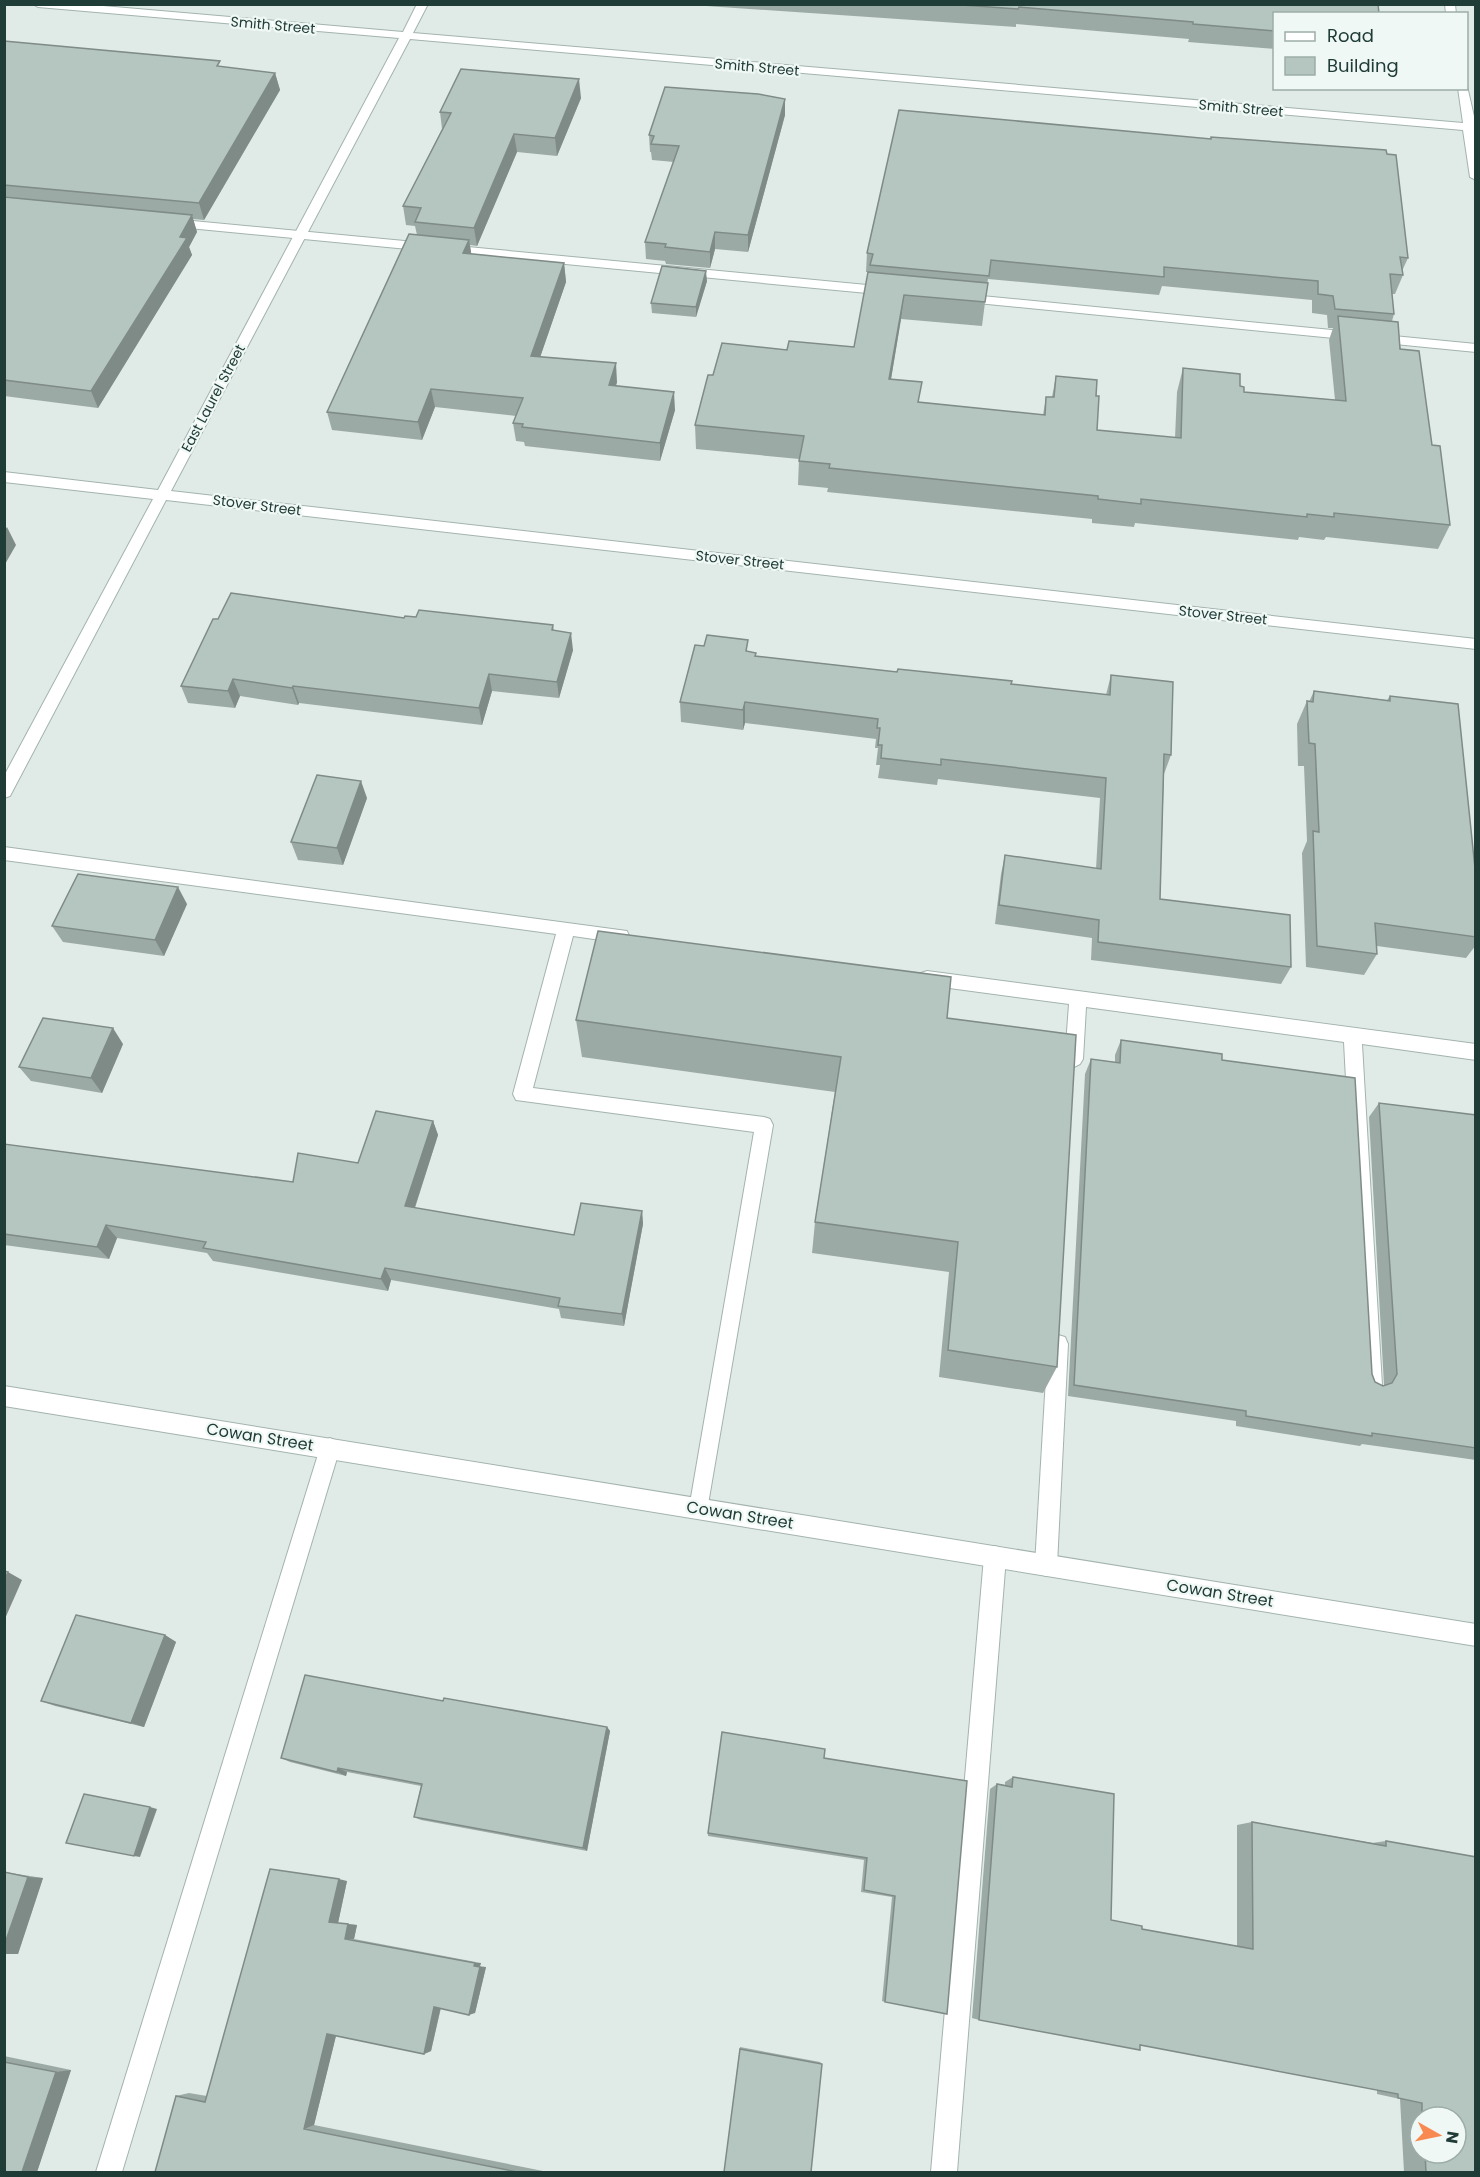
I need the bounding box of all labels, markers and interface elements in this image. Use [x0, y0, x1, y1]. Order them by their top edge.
street label: Smith Street [230, 11, 316, 39]
legend [1273, 12, 1468, 90]
text: Road [1327, 23, 1374, 48]
street label: Smith Street [714, 53, 800, 81]
text: Building [1327, 53, 1399, 78]
street label: Smith Street [1198, 94, 1284, 122]
street label: East Laurel Street [176, 341, 250, 455]
street label: Stover Street [212, 490, 302, 520]
street label: Stover Street [695, 545, 785, 575]
street label: Stover Street [1178, 600, 1268, 630]
street label: Cowan Street [205, 1417, 315, 1457]
street label: Cowan Street [685, 1495, 795, 1535]
street label: Cowan Street [1165, 1573, 1275, 1613]
north arrow [1408, 2105, 1468, 2165]
text: N [1440, 2130, 1465, 2145]

